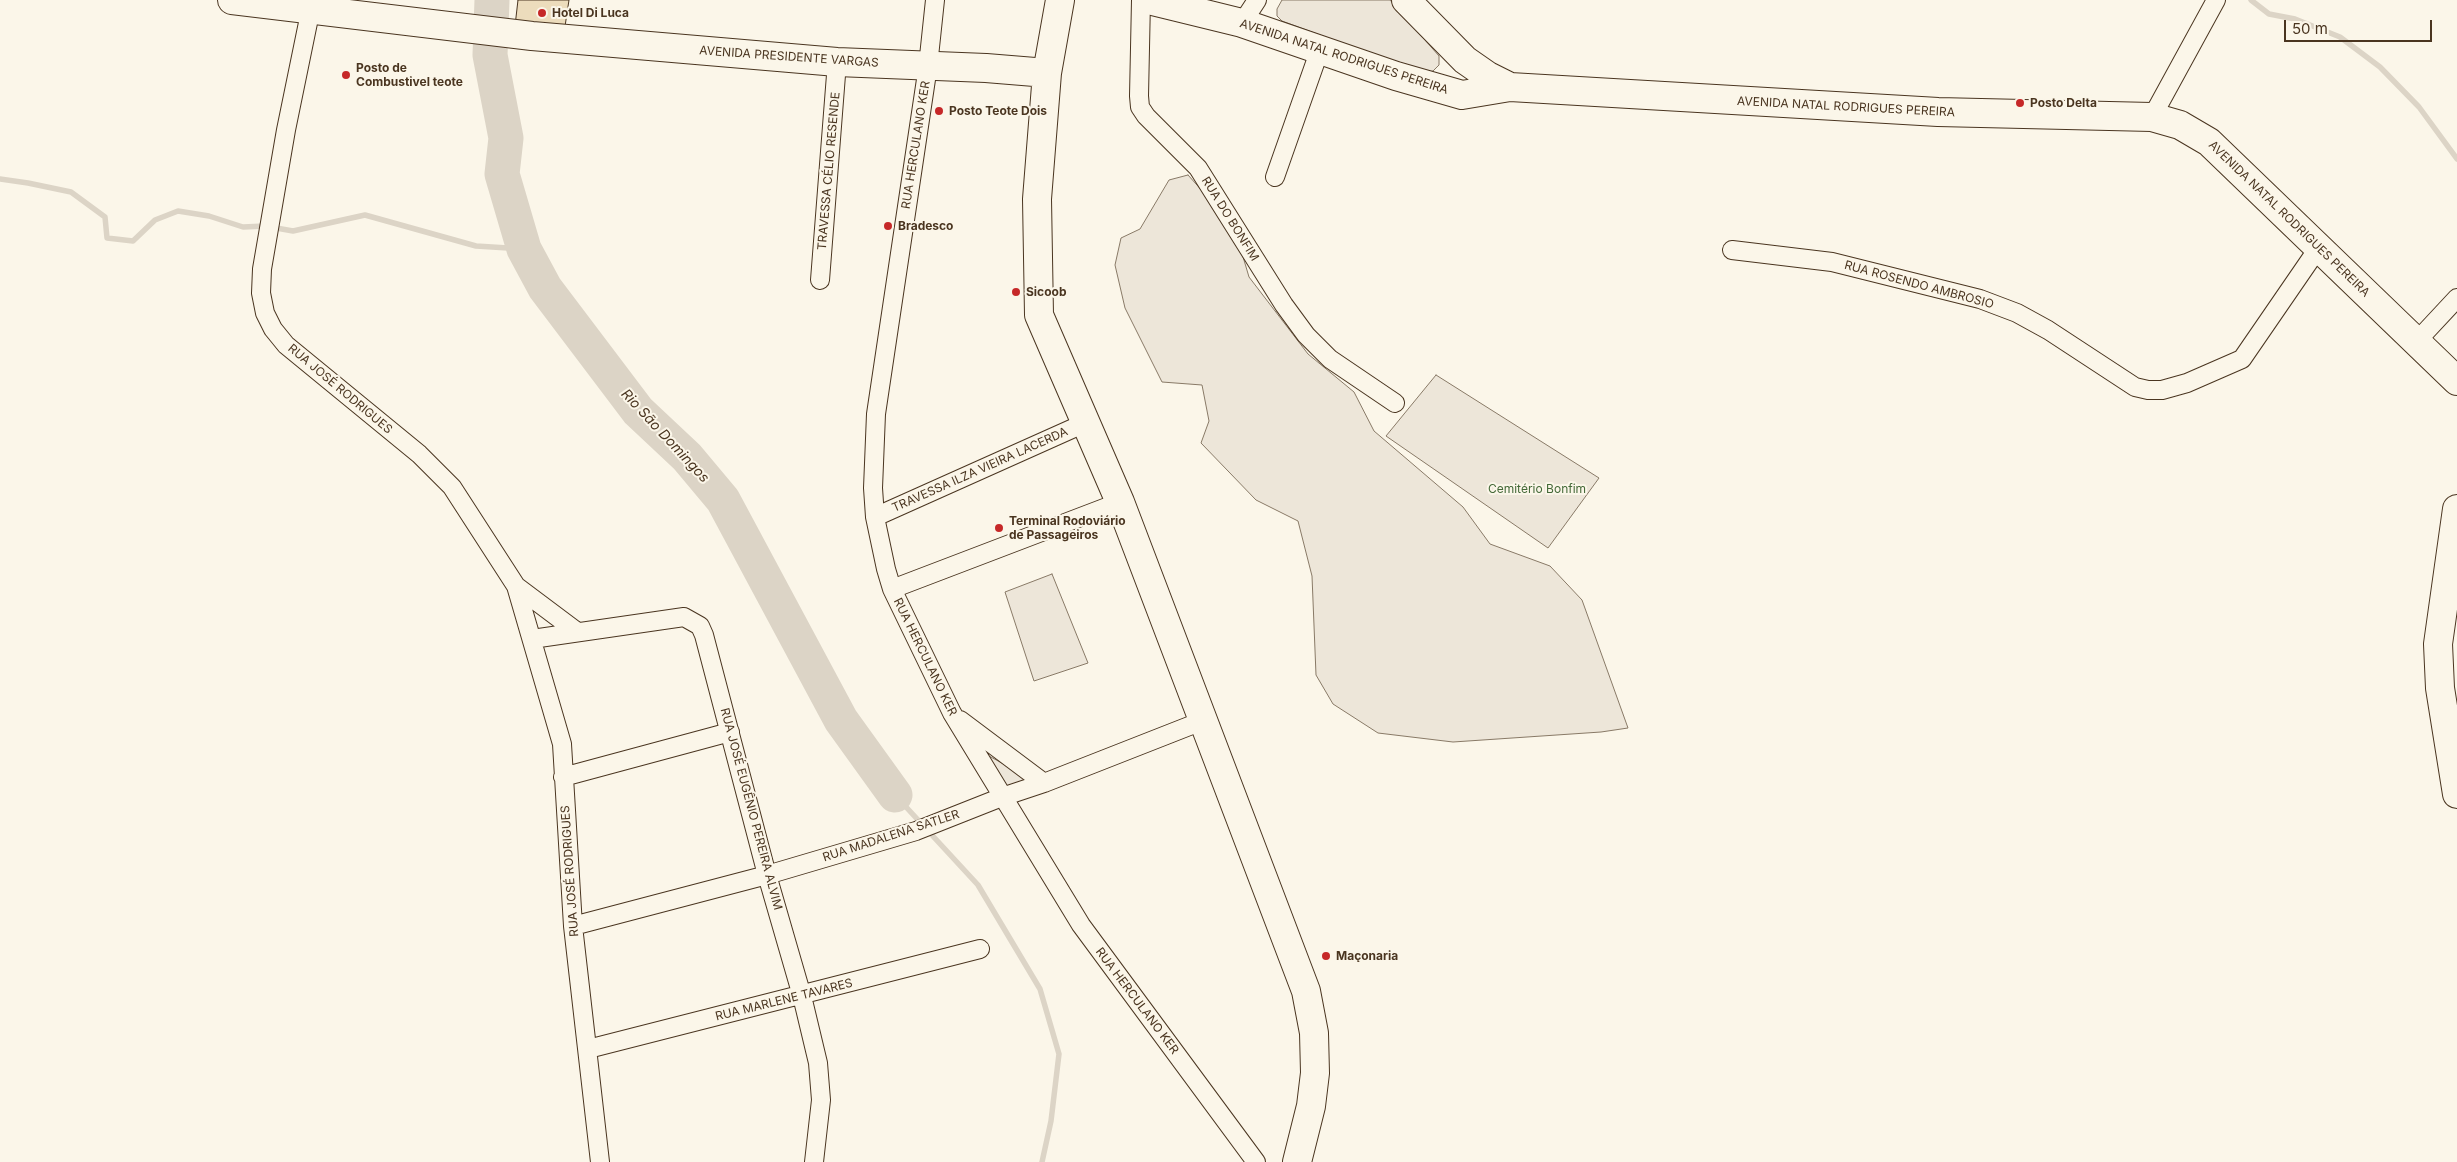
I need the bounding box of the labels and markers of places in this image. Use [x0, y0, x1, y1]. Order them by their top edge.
place label: Hotel Di Luca [552, 6, 629, 20]
marker: Hotel Di Luca [536, 7, 548, 19]
place label: Posto de Combustivel teote [356, 61, 463, 89]
marker: Posto de Combustivel teote [340, 69, 352, 81]
place label: Posto Delta [2030, 96, 2097, 110]
marker: Posto Delta [2014, 97, 2026, 109]
place label: Posto Teote Dois [949, 104, 1047, 118]
marker: Posto Teote Dois [933, 105, 945, 117]
place label: Bradesco [898, 219, 953, 233]
marker: Bradesco [882, 220, 894, 232]
place label: Sicoob [1026, 285, 1066, 299]
marker: Sicoob [1010, 286, 1022, 298]
place label: Terminal Rodoviário de Passageiros [1009, 514, 1126, 542]
marker: Terminal Rodoviário de Passageiros [993, 522, 1005, 534]
place label: Maçonaria [1336, 949, 1398, 963]
marker: Maçonaria [1320, 950, 1332, 962]

